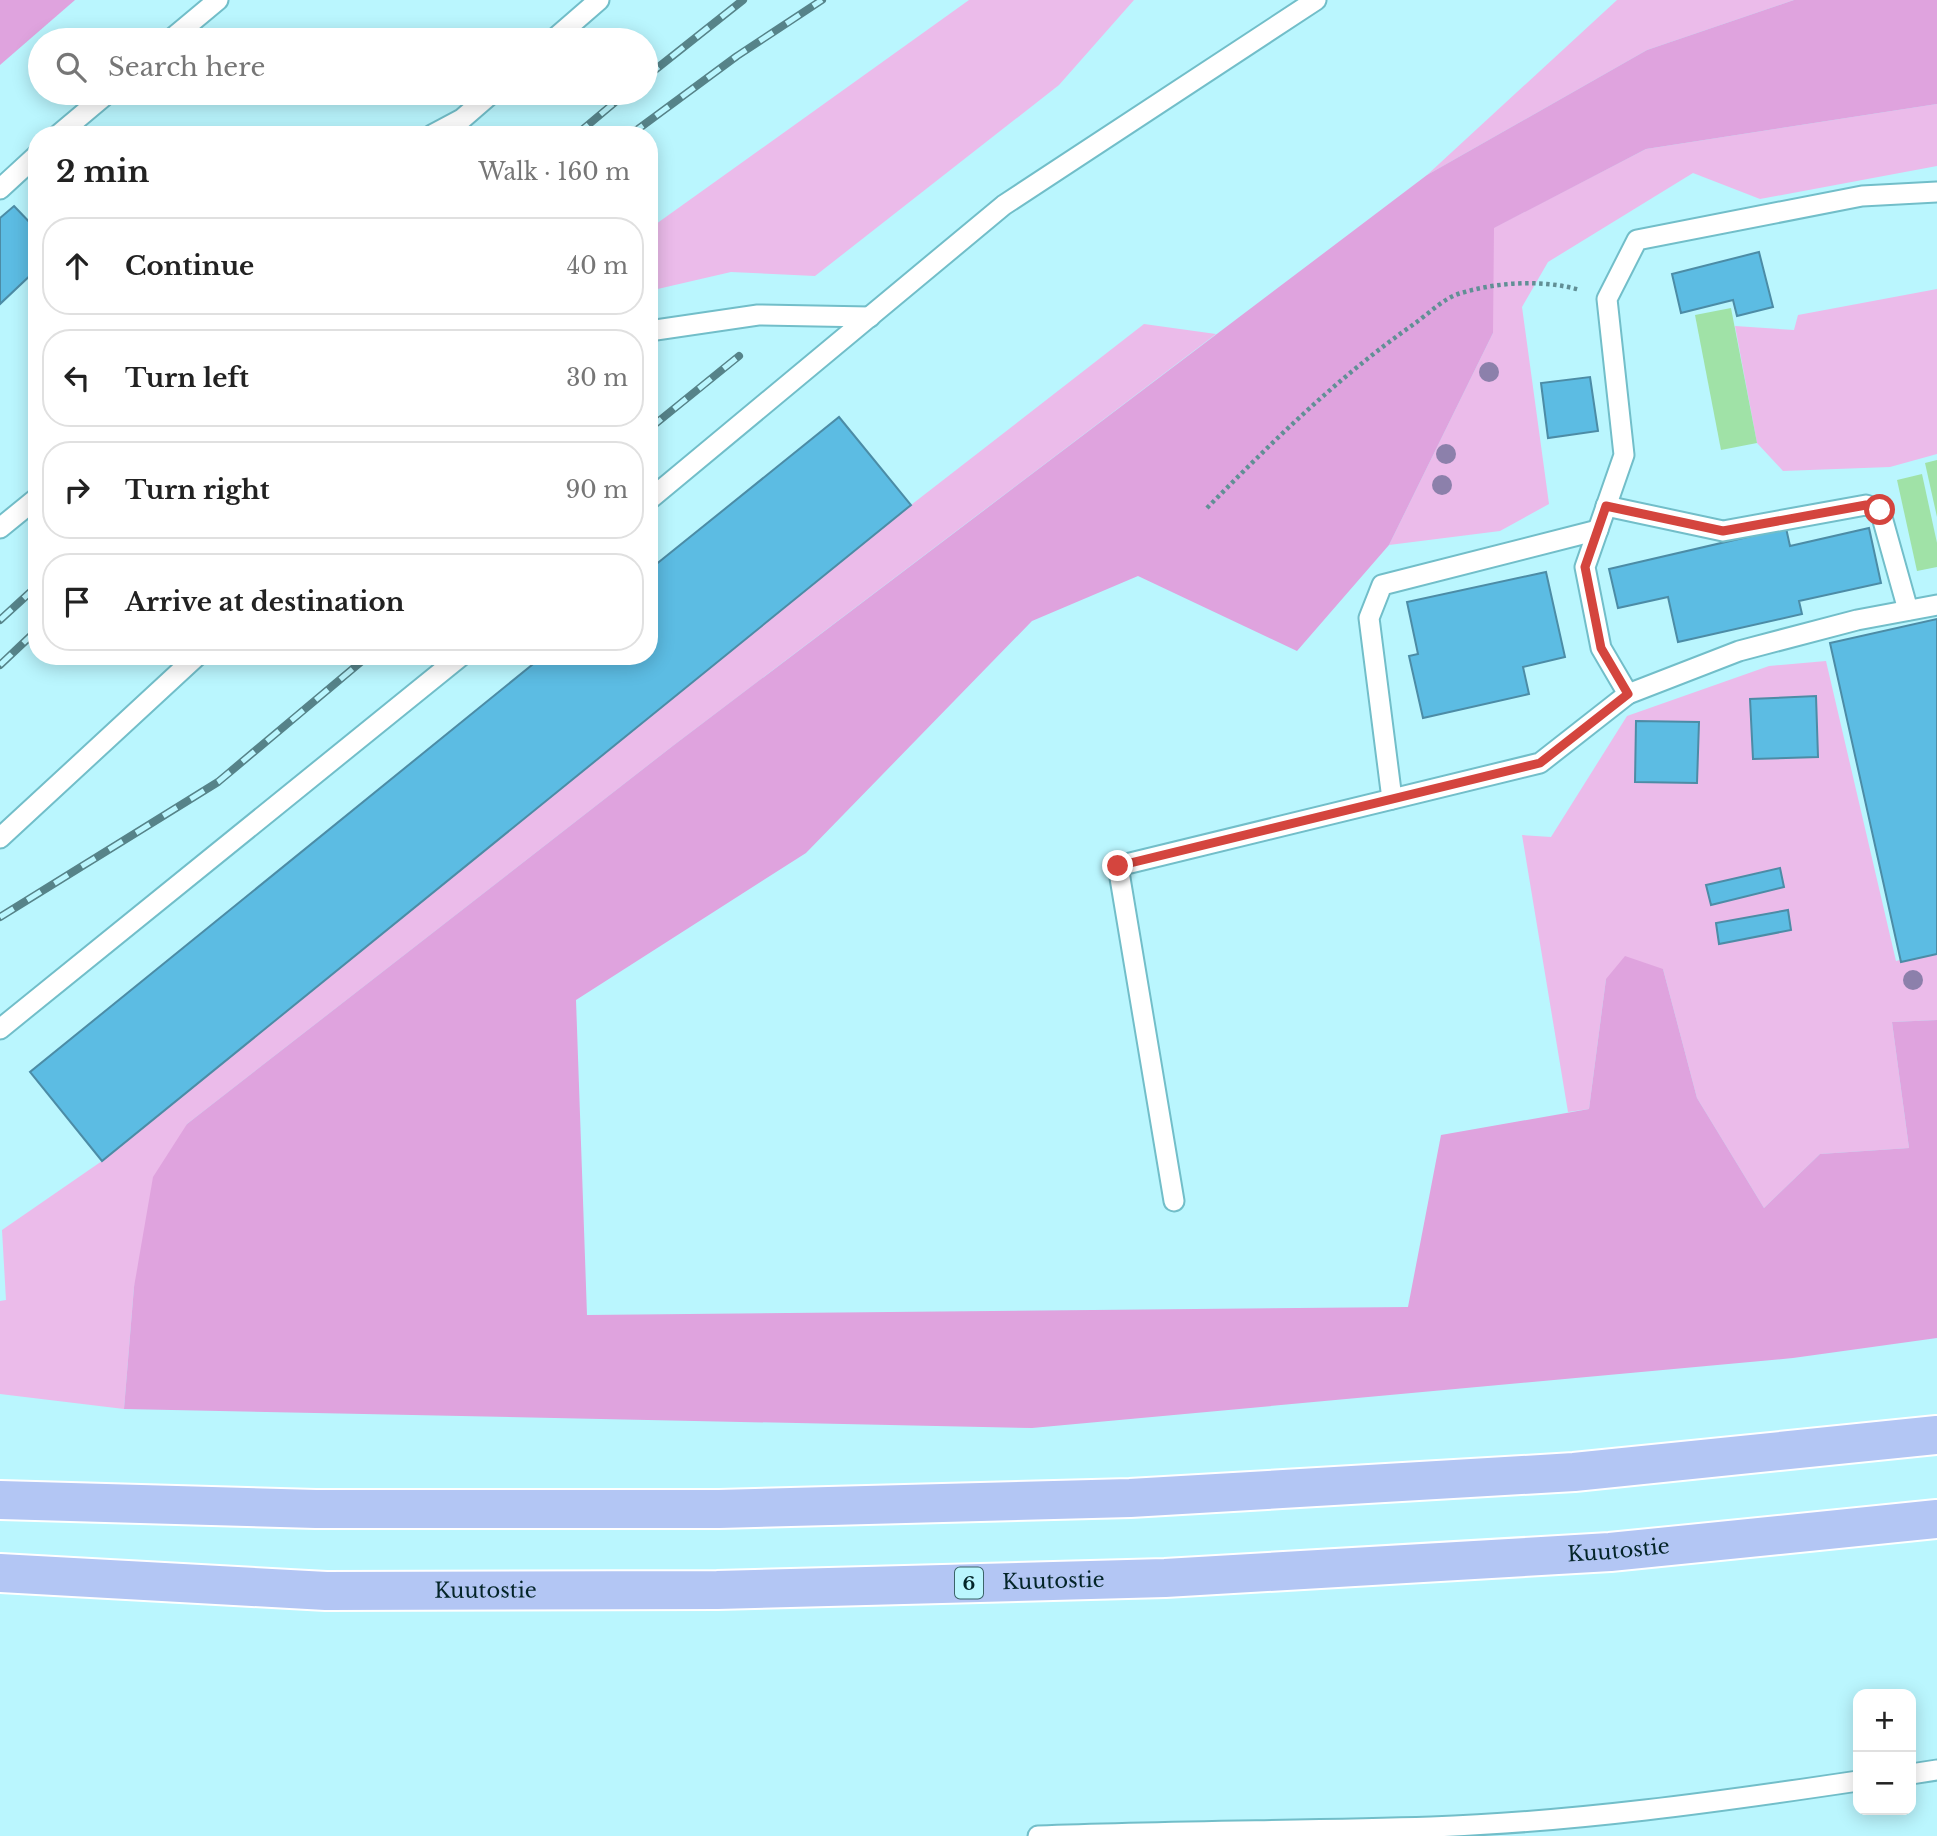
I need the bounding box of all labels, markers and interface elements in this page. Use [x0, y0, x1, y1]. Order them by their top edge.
search box [28, 28, 658, 105]
icon: search [52, 48, 90, 86]
text: Search here [108, 51, 265, 83]
text: 2 min [56, 153, 149, 190]
text: Walk · 160 m [478, 158, 630, 186]
icon: ahead [58, 247, 96, 285]
text: Continue [125, 250, 254, 282]
text: 40 m [567, 252, 628, 280]
icon: left [58, 359, 96, 397]
text: Turn left [125, 362, 249, 394]
text: 30 m [566, 364, 628, 392]
icon: right [58, 471, 96, 509]
text: Turn right [125, 474, 270, 506]
text: 90 m [566, 476, 628, 504]
route start [1864, 494, 1895, 525]
icon: arrive [58, 583, 96, 621]
text: Arrive at destination [125, 586, 405, 618]
route end [1102, 850, 1133, 881]
street label: Kuutostie [1567, 1533, 1671, 1567]
street label: Kuutostie [1002, 1567, 1105, 1595]
road number: 6 [955, 1568, 983, 1598]
street label: Kuutostie [434, 1577, 537, 1604]
map controls [1853, 1689, 1916, 1815]
button: + [1853, 1689, 1916, 1752]
button: − [1853, 1752, 1916, 1815]

